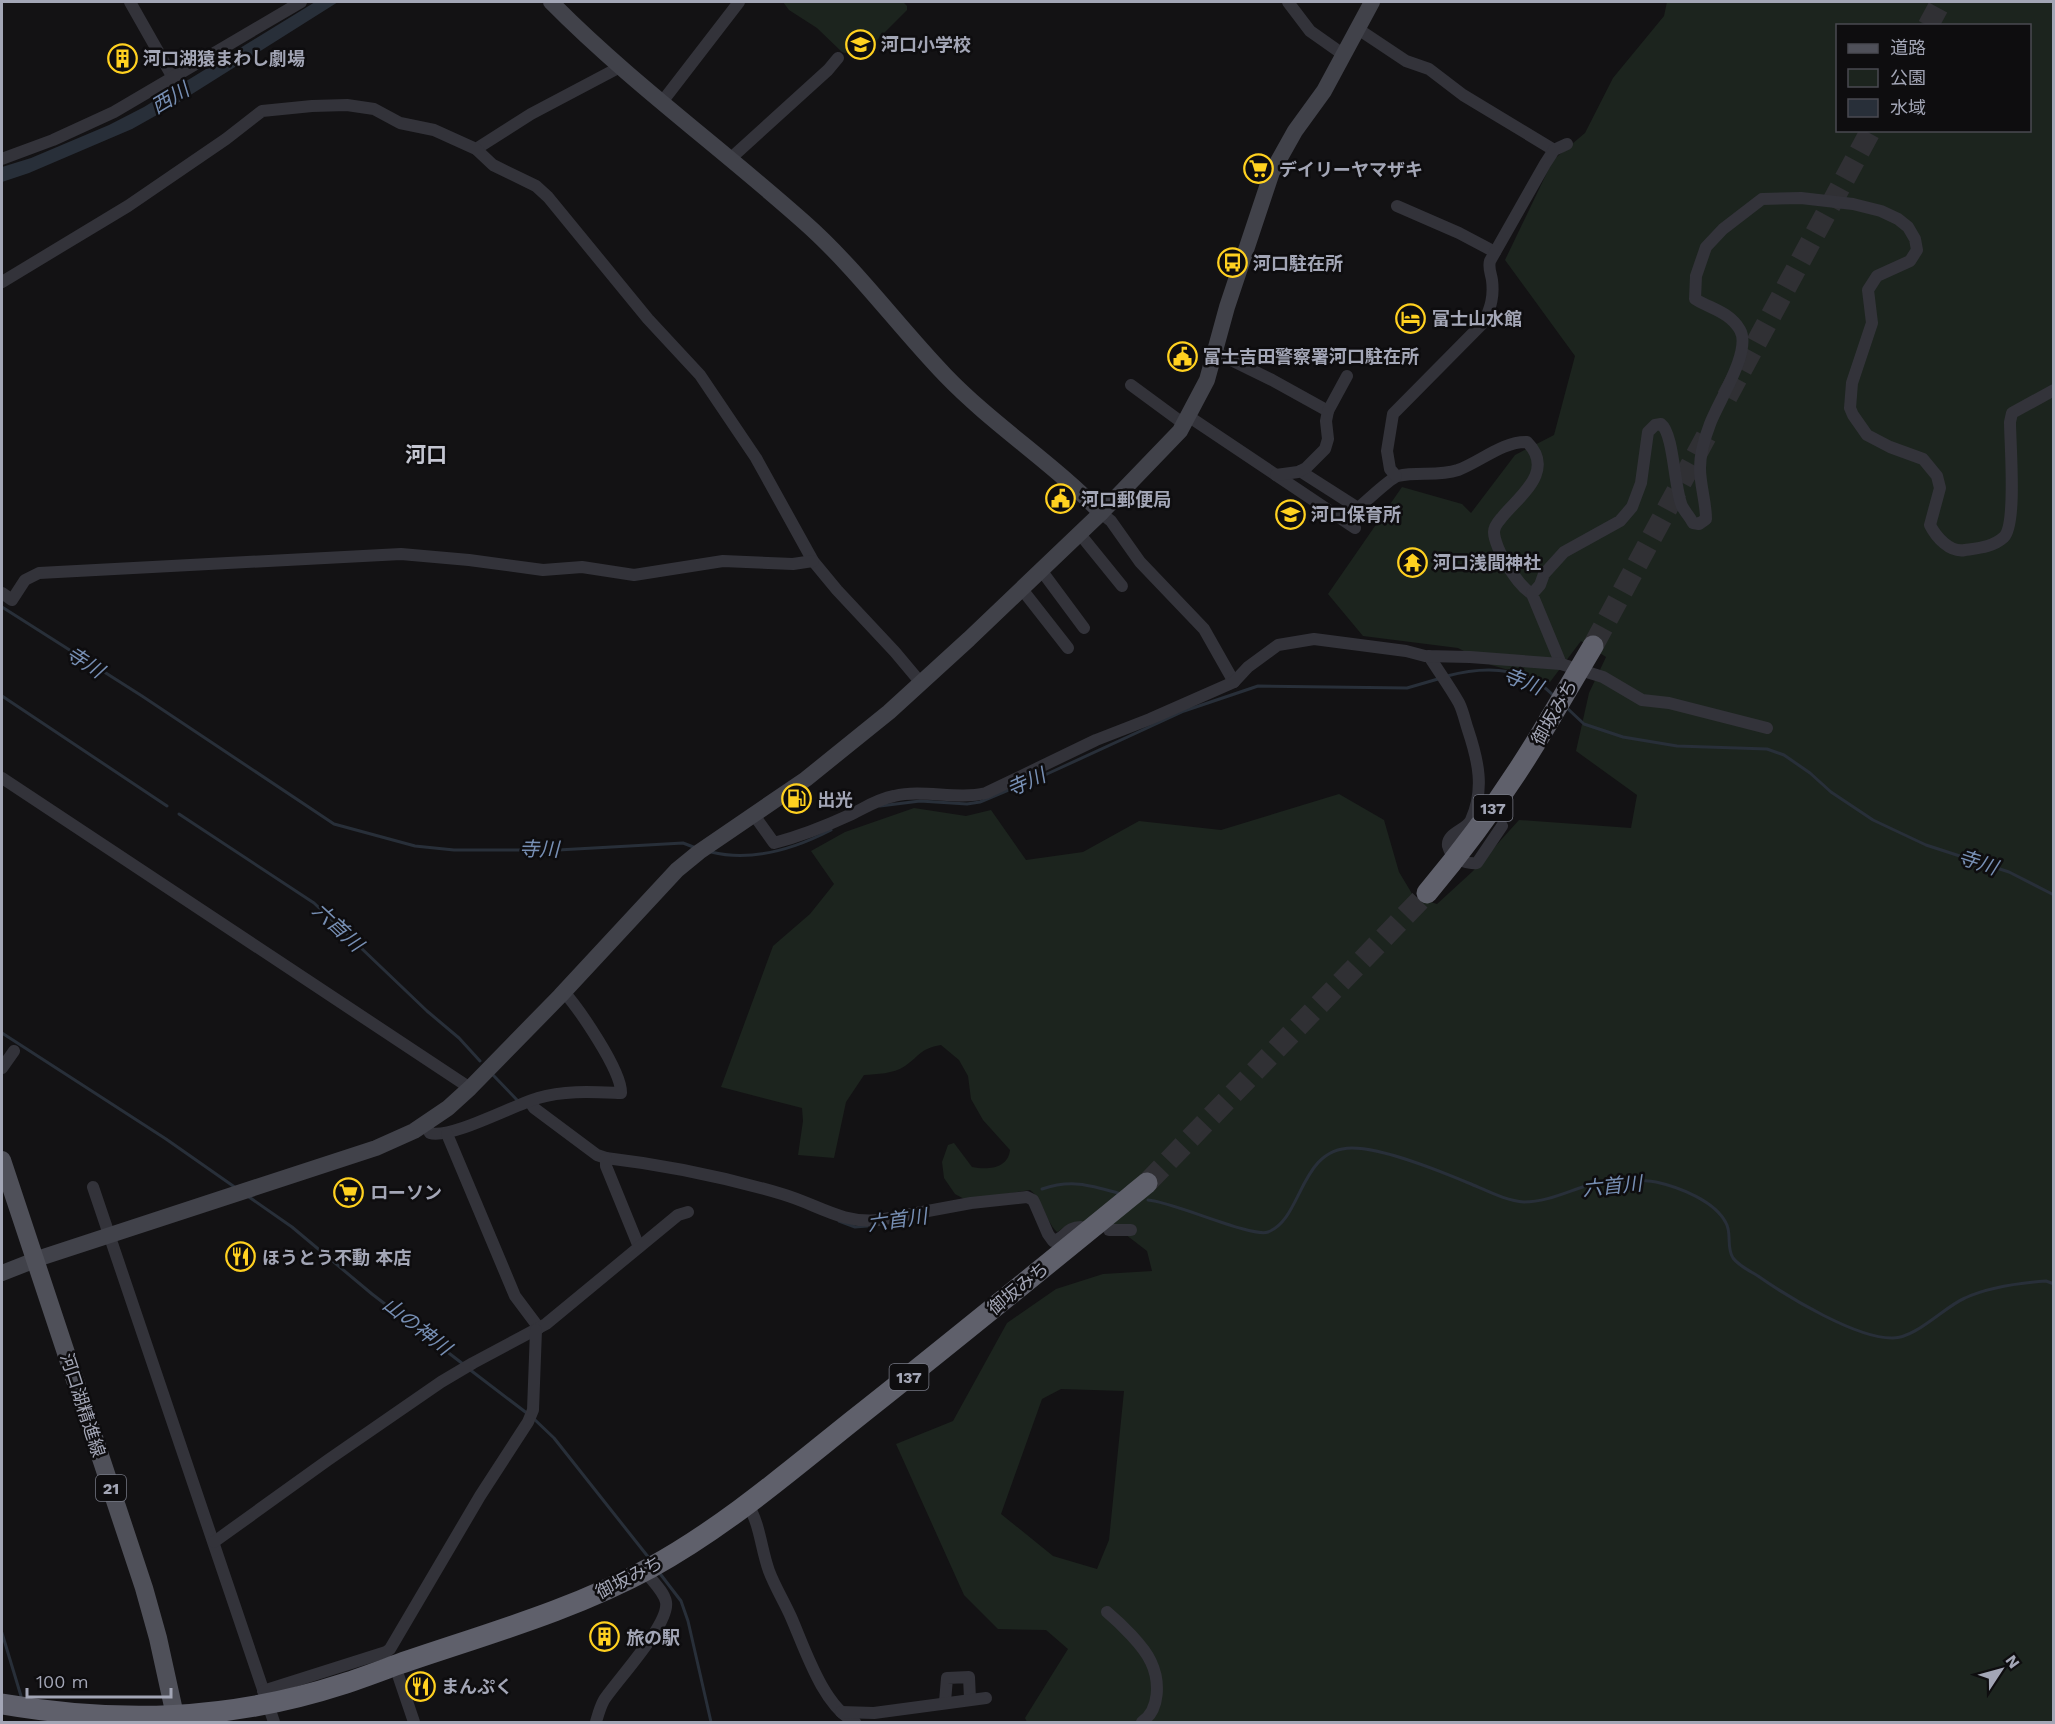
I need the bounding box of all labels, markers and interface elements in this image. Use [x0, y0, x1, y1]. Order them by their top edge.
legend [1836, 24, 2031, 132]
school or university icon: 河口小学校 [844, 28, 876, 60]
place label: 河口小学校 [881, 34, 971, 55]
text: 道路 [1890, 37, 1926, 58]
building icon: 河口湖猿まわし劇場 [106, 42, 138, 74]
place label: 河口湖猿まわし劇場 [143, 48, 305, 69]
text: 公園 [1890, 67, 1926, 88]
water label: 西川 [147, 76, 195, 119]
text: 水域 [1890, 97, 1926, 118]
supermarket icon: デイリーヤマザキ [1242, 153, 1274, 185]
place label: デイリーヤマザキ [1279, 159, 1423, 180]
bus stop icon: 河口駐在所 [1216, 247, 1248, 279]
place label: 河口駐在所 [1253, 253, 1343, 274]
hotel icon: 富士山水館 [1395, 302, 1427, 334]
place label: 富士山水館 [1432, 308, 1522, 329]
public building icon: 富士吉田警察署河口駐在所 [1166, 340, 1198, 372]
place label: 富士吉田警察署河口駐在所 [1203, 346, 1419, 367]
district label: 河口 [405, 442, 447, 467]
public building icon: 河口郵便局 [1044, 483, 1076, 515]
place label: 河口郵便局 [1081, 489, 1171, 510]
school or university icon: 河口保育所 [1274, 498, 1306, 530]
place label: 河口保育所 [1311, 504, 1401, 525]
temple icon: 河口浅間神社 [1396, 546, 1428, 578]
place label: 河口浅間神社 [1433, 552, 1541, 573]
water label: 寺川 [62, 641, 110, 684]
water label: 寺川 [1500, 662, 1548, 700]
street label: 御坂みち [1527, 676, 1581, 748]
water label: 寺川 [1003, 762, 1051, 801]
fuel station icon: 出光 [780, 783, 812, 815]
place label: 出光 [817, 789, 853, 810]
road number: 137 [1474, 795, 1512, 821]
water label: 寺川 [519, 837, 561, 861]
water label: 寺川 [1955, 844, 2003, 880]
water label: 六首川 [308, 898, 370, 958]
water label: 六首川 [1581, 1171, 1645, 1201]
supermarket icon: ローソン [333, 1176, 365, 1208]
place label: ローソン [370, 1182, 442, 1203]
water label: 六首川 [866, 1204, 930, 1236]
restaurant icon: ほうとう不動 本店 [225, 1241, 257, 1273]
place label: ほうとう不動 本店 [262, 1247, 411, 1268]
street label: 御坂みち [983, 1257, 1053, 1319]
water label: 山の神川 [378, 1292, 457, 1361]
street label: 河口湖精進線 [56, 1350, 110, 1460]
road number: 137 [890, 1364, 928, 1390]
road number: 21 [96, 1475, 126, 1501]
street label: 御坂みち [592, 1551, 666, 1603]
building icon: 旅の駅 [589, 1621, 621, 1653]
place label: 旅の駅 [626, 1627, 680, 1648]
north arrow [1971, 1640, 2031, 1700]
text: N [2002, 1651, 2024, 1672]
scale bar [27, 1661, 171, 1699]
restaurant icon: まんぷく [404, 1670, 436, 1702]
text: 100 m [36, 1671, 89, 1692]
place label: まんぷく [441, 1676, 513, 1697]

